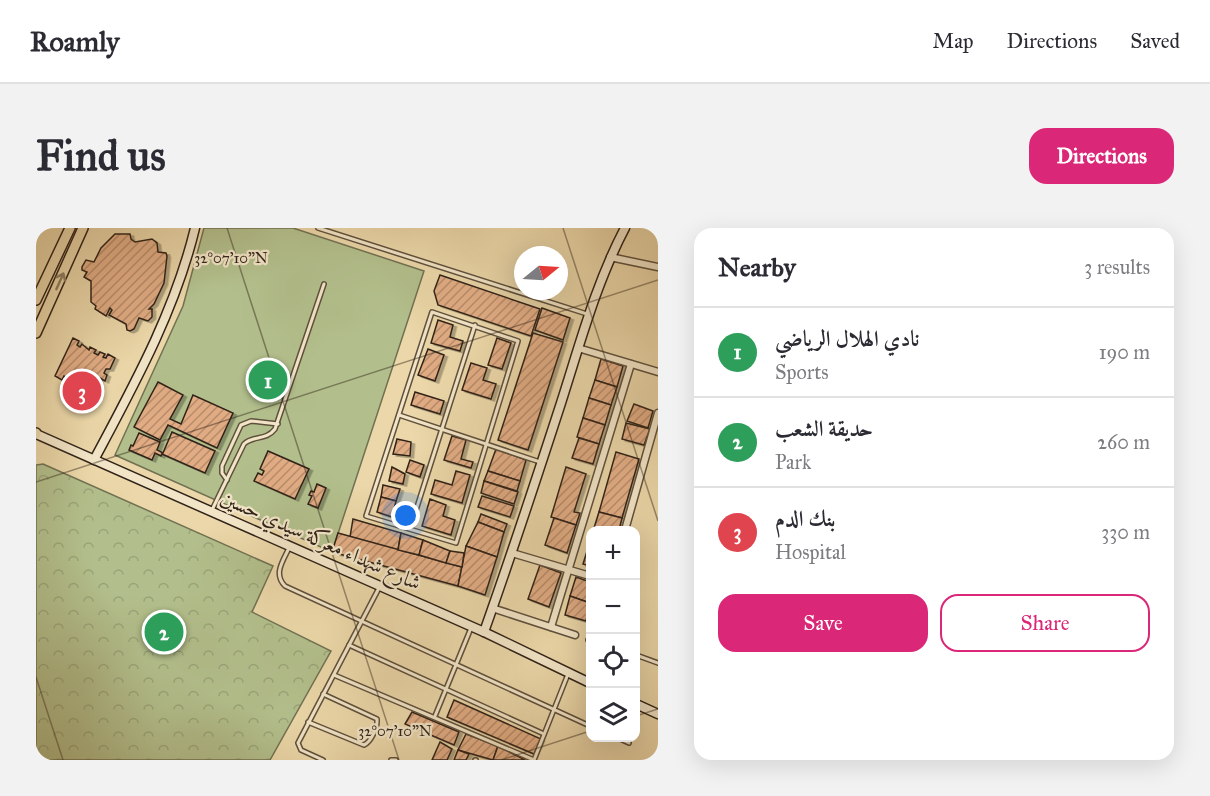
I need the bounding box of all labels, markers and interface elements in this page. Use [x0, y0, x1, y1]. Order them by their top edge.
text: Roamly [30, 24, 119, 59]
text: Map [933, 28, 974, 54]
text: Directions [1007, 28, 1097, 54]
text: Saved [1130, 28, 1180, 54]
button: Directions [1029, 128, 1174, 184]
text: Find us [36, 130, 166, 182]
north arrow [514, 246, 568, 300]
text: 32°07'10"N [194, 249, 268, 267]
text: Nearby [718, 251, 796, 283]
text: 3 results [1084, 255, 1150, 279]
one-way arrow [55, 272, 67, 290]
text: نادي الهلال الرياضي [775, 325, 920, 352]
text: 1 [734, 340, 741, 364]
text: 190 m [1099, 340, 1150, 364]
pin: 1 [248, 358, 288, 402]
text: Sports [775, 360, 829, 384]
pin: 3 [62, 368, 102, 414]
text: حديقة الشعب [775, 415, 873, 442]
text: 2 [733, 430, 742, 454]
text: 260 m [1097, 430, 1150, 454]
text: Park [775, 450, 811, 474]
street label: شارع شهداء معركة سيدي حسين [215, 484, 425, 600]
your location [391, 501, 420, 530]
text: بنك الدم [775, 505, 836, 532]
text: 3 [734, 520, 742, 544]
text: 330 m [1101, 520, 1150, 544]
map controls [586, 526, 640, 742]
button: + [586, 526, 640, 580]
text: Hospital [775, 540, 846, 564]
button: − [586, 580, 640, 634]
button: Save [718, 594, 928, 652]
button: Share [940, 594, 1150, 652]
pin: 2 [144, 610, 184, 654]
button: locate [586, 634, 640, 688]
button: layers [586, 688, 640, 742]
text: 32°07'10"N [358, 722, 432, 740]

